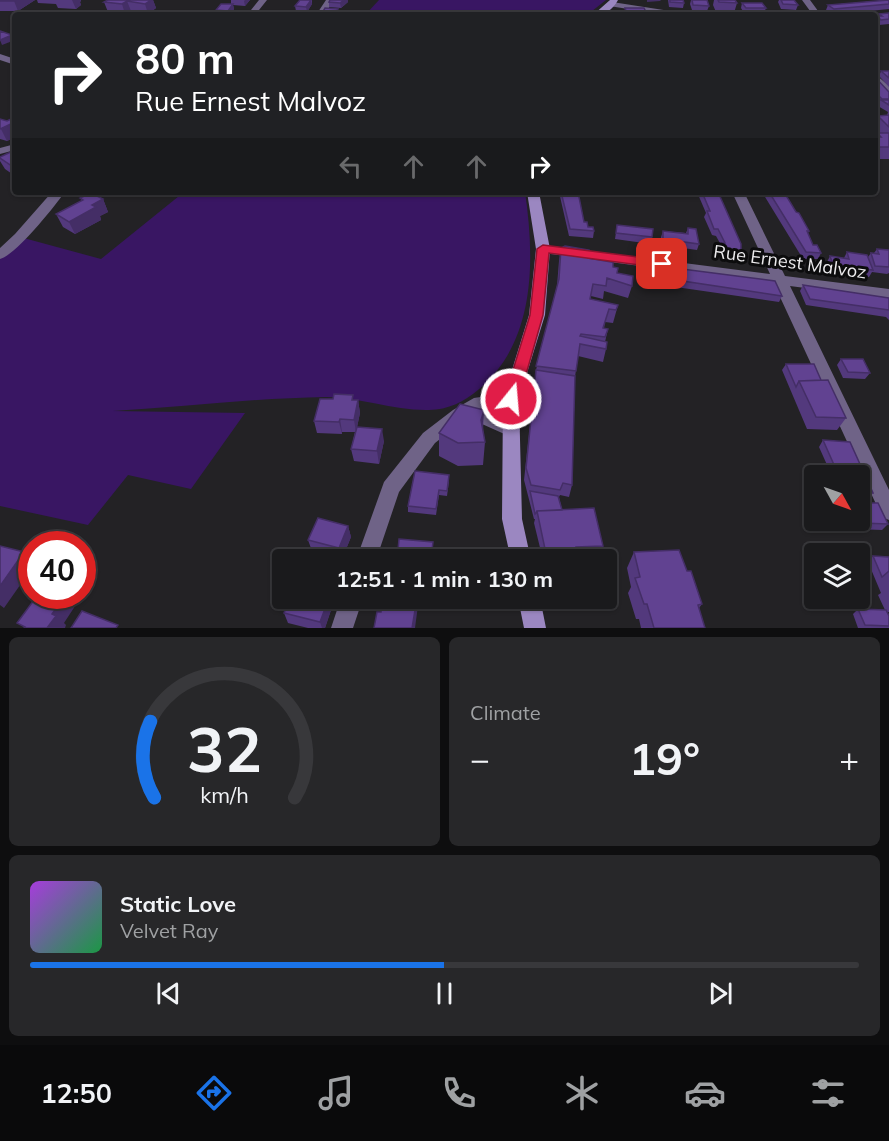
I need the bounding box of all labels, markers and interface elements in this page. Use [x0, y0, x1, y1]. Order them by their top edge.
text: 80 m [135, 32, 235, 85]
icon: right [36, 36, 114, 114]
text: Rue Ernest Malvoz [135, 84, 366, 118]
icon: left [334, 150, 367, 183]
icon: ahead [397, 150, 430, 183]
icon: ahead [460, 150, 493, 183]
icon: right [523, 150, 556, 183]
pin [636, 238, 687, 289]
street label: Rue Ernest Malvoz [712, 239, 868, 284]
icon: arrive [645, 247, 678, 280]
position arrow [479, 367, 543, 431]
north arrow [804, 465, 870, 531]
map controls [804, 465, 870, 609]
speed limit sign: 40 [18, 531, 96, 609]
button: layers [804, 543, 870, 609]
text: 12:51 · 1 min · 130 m [336, 565, 553, 593]
text: Climate [470, 700, 541, 725]
text: 32 [187, 709, 262, 788]
text: 19° [629, 730, 700, 786]
text: − [470, 738, 490, 779]
text: + [839, 738, 859, 779]
text: km/h [200, 782, 249, 809]
text: Static Love [120, 890, 236, 918]
text: Velvet Ray [120, 918, 218, 943]
icon: previous [152, 977, 185, 1010]
icon: pause [428, 977, 461, 1010]
icon: next [704, 977, 737, 1010]
icon: directions [193, 1072, 235, 1114]
icon: music [315, 1072, 357, 1114]
icon: phone [438, 1072, 480, 1114]
icon: climate [561, 1072, 603, 1114]
icon: car [684, 1072, 726, 1114]
icon: filters [807, 1072, 849, 1114]
text: 12:50 [40, 1076, 112, 1110]

